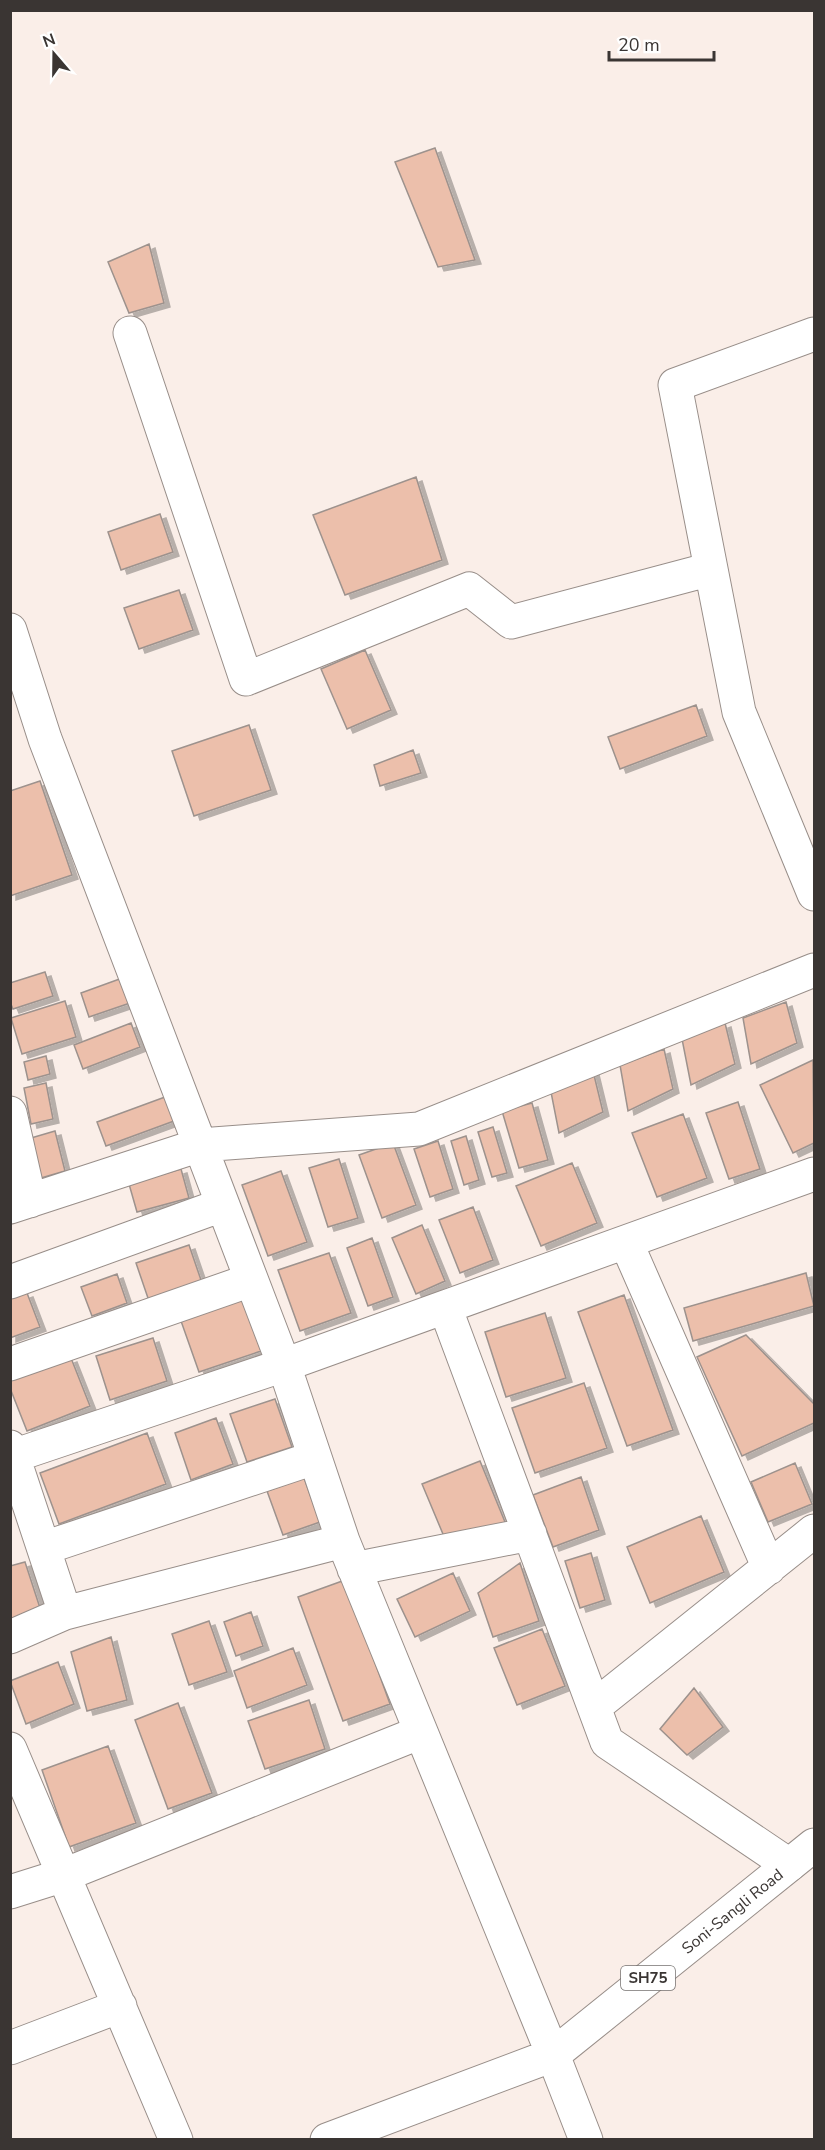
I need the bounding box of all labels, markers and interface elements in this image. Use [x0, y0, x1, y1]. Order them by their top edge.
north arrow [24, 24, 84, 84]
scale bar [609, 24, 714, 62]
text: N [40, 28, 59, 53]
text: 20 m [618, 33, 660, 57]
street label: Soni-Sangli Road [677, 1864, 788, 1959]
road number: SH75 [621, 1966, 675, 1990]

